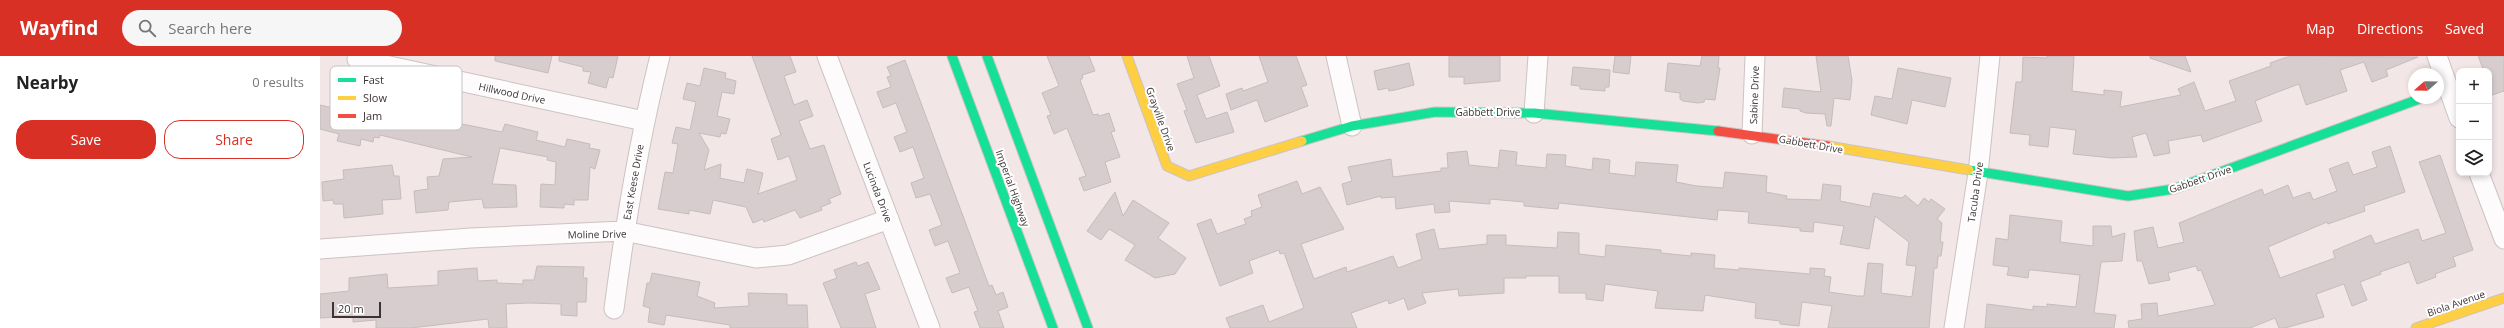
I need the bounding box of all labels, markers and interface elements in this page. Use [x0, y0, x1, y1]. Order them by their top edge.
search box [122, 10, 402, 46]
text: Wayfind [20, 15, 98, 41]
icon: search [136, 17, 158, 39]
text: Search here [168, 18, 252, 38]
text: Map [2306, 19, 2335, 38]
text: Directions [2357, 19, 2423, 38]
text: Saved [2445, 19, 2484, 38]
street label: Sabine Drive [1746, 65, 1762, 124]
legend [330, 66, 462, 130]
north arrow [2408, 68, 2444, 104]
map controls [2456, 68, 2492, 176]
button: + [2456, 68, 2492, 104]
text: Nearby [16, 71, 78, 94]
text: Fast [363, 72, 384, 87]
text: 0 results [252, 73, 304, 91]
street label: Hillwood Drive [477, 79, 547, 107]
street label: Grayville Drive [1143, 85, 1179, 153]
text: Slow [363, 90, 387, 105]
button: − [2456, 104, 2492, 140]
street label: Gabbett Drive [1456, 105, 1521, 119]
text: Jam [362, 108, 382, 123]
button: Save [16, 120, 156, 159]
button: Share [164, 120, 304, 159]
street label: Gabbett Drive [1778, 131, 1845, 157]
button: layers [2456, 140, 2492, 176]
street label: East Keese Drive [619, 143, 647, 221]
street label: Imperial Highway [993, 148, 1034, 229]
street label: Lucinda Drive [860, 160, 896, 225]
street label: Tacuba Drive [1964, 161, 1986, 223]
street label: Gabbett Drive [2167, 162, 2233, 196]
street label: Moline Drive [567, 226, 627, 242]
street label: Biola Avenue [2425, 286, 2487, 319]
scale bar [332, 300, 381, 319]
text: 20 m [338, 301, 364, 316]

